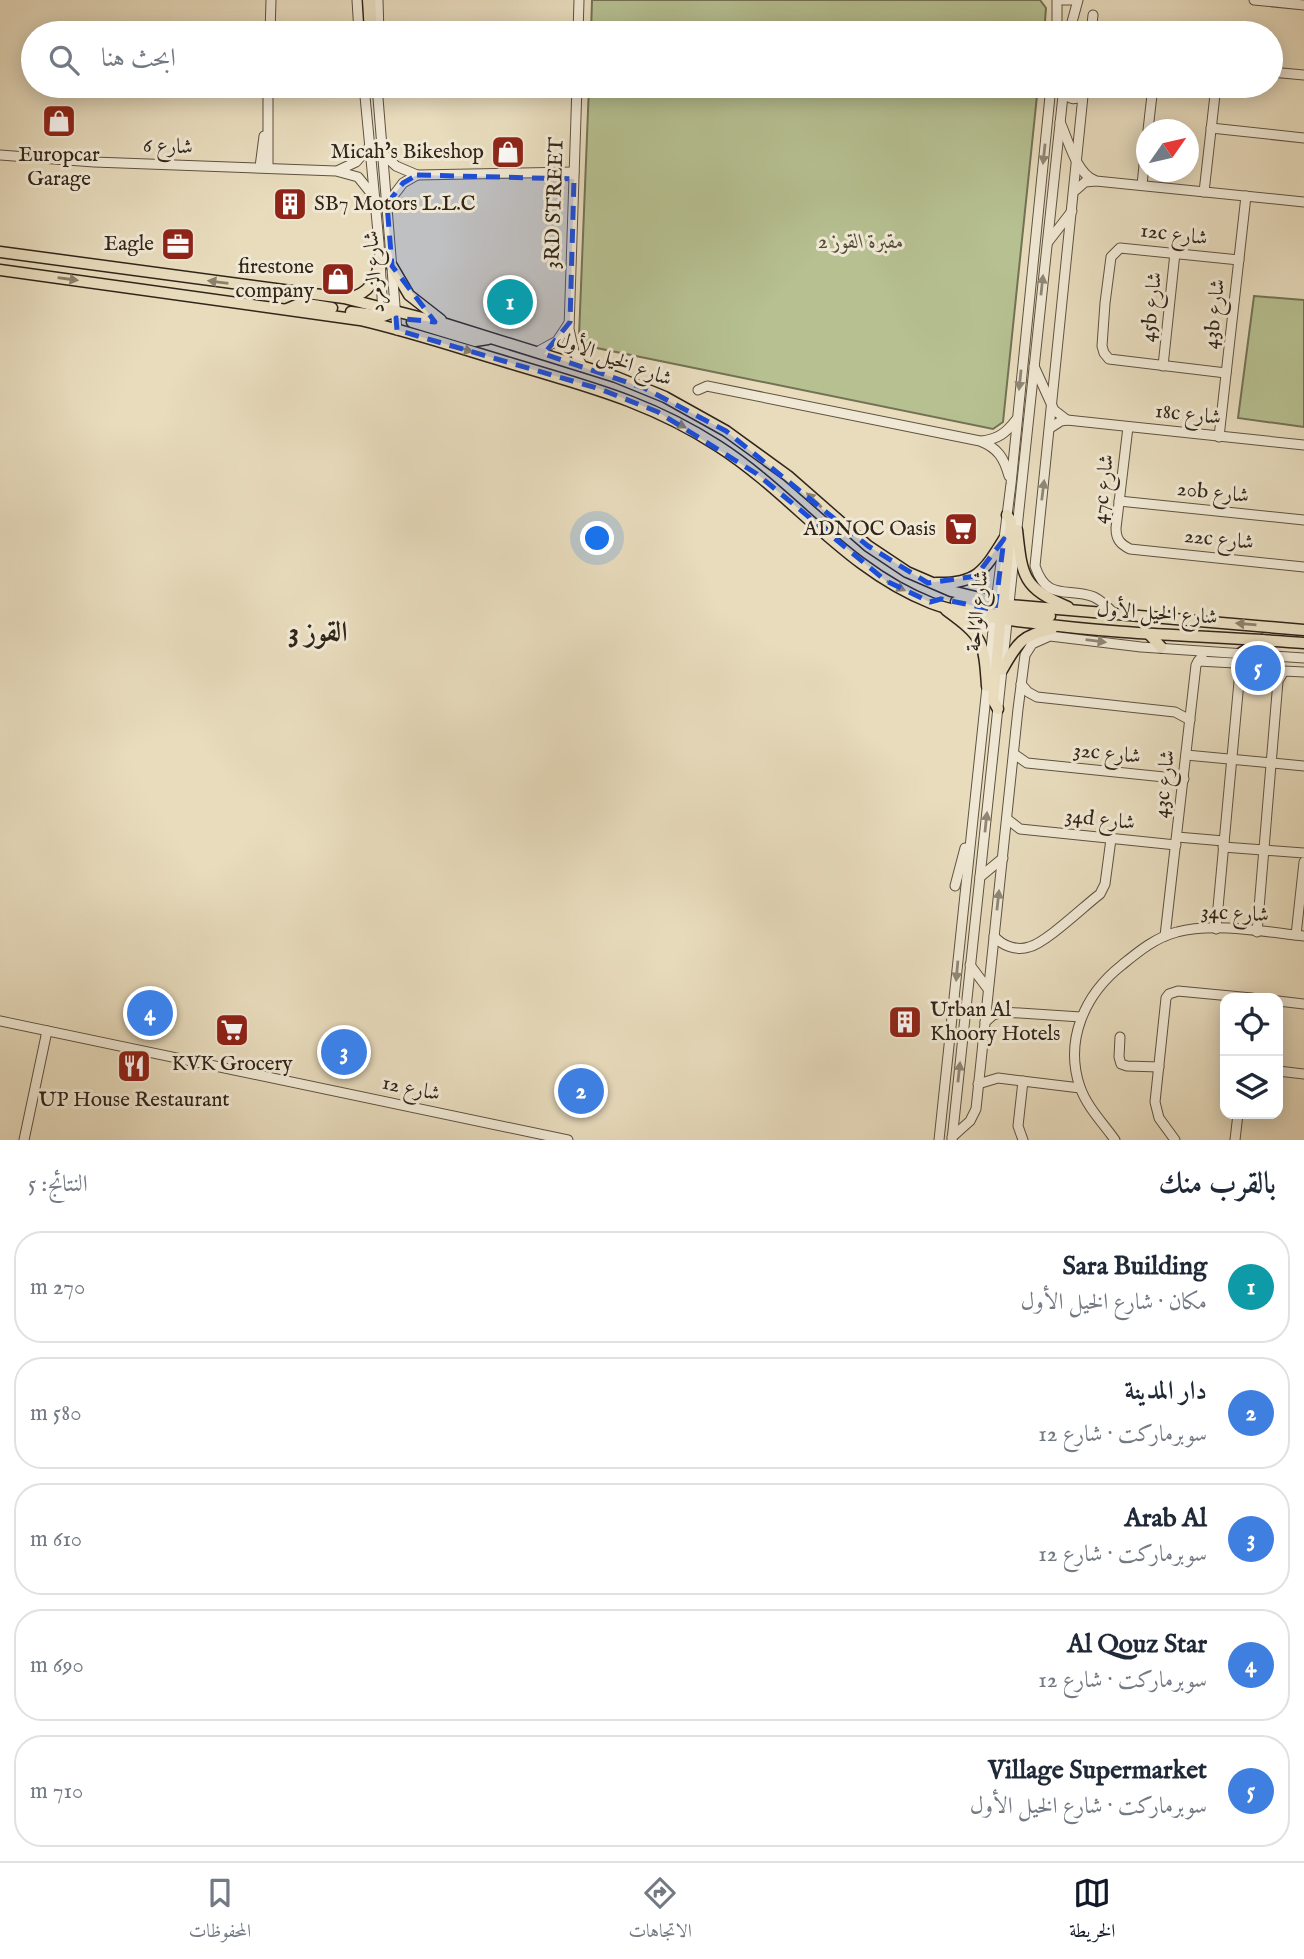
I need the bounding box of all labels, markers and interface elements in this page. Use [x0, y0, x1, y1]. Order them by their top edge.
search box [21, 21, 1283, 98]
icon: search [45, 41, 83, 79]
text: ابحث هنا [101, 42, 176, 75]
shop icon: Europcar Garage [40, 102, 78, 140]
north arrow [1136, 119, 1199, 182]
street label: شارع 6 [142, 133, 193, 164]
shop icon: Micah's Bikeshop [489, 133, 527, 171]
street label: 3RD STREET [539, 136, 571, 269]
place label: Micah's Bikeshop [330, 139, 484, 166]
place label: Europcar Garage [18, 142, 100, 193]
one-way arrow [1038, 143, 1049, 165]
building icon: SB7 Motors L.L.C [271, 185, 309, 223]
place label: SB7 Motors L.L.C [314, 191, 475, 218]
street label: 12c شارع [1138, 217, 1209, 256]
office icon: Eagle [159, 225, 197, 263]
street label: شارع الزمرد [358, 229, 395, 314]
park label: مقبرة القوز 2 [818, 229, 904, 256]
place label: Eagle [104, 231, 154, 258]
place label: firestone company [236, 254, 315, 305]
shop icon: firestone company [319, 260, 357, 298]
street label: 45b شارع [1135, 271, 1172, 344]
one-way arrow [57, 274, 79, 285]
one-way arrow [1037, 274, 1048, 296]
pin: 1 [487, 276, 533, 328]
one-way arrow [207, 277, 229, 288]
street label: 43b شارع [1198, 278, 1235, 351]
street label: شارع الخيل الأول [551, 324, 677, 396]
one-way arrow [452, 344, 473, 354]
one-way arrow [1015, 369, 1026, 391]
street label: 18c شارع [1153, 398, 1222, 435]
one-way arrow [668, 416, 688, 428]
street label: 47c شارع [1087, 453, 1124, 525]
street label: 20b شارع [1175, 476, 1250, 513]
one-way arrow [1037, 479, 1048, 501]
one-way arrow [806, 491, 823, 508]
supermarket icon: ADNOC Oasis [942, 510, 980, 548]
place label: ADNOC Oasis [803, 516, 936, 543]
your location [580, 521, 614, 555]
street label: 22c شارع [1183, 523, 1255, 560]
street label: شارع الواحة [960, 569, 999, 653]
one-way arrow [886, 581, 906, 592]
street label: شارع الخيل الأول [1095, 593, 1219, 635]
district label: القوز 3 [289, 616, 347, 651]
one-way arrow [1235, 618, 1257, 629]
one-way arrow [1085, 636, 1107, 647]
pin: 5 [1235, 642, 1281, 694]
street label: 32c شارع [1072, 737, 1142, 774]
street label: 43c شارع [1148, 749, 1185, 820]
street label: 34d شارع [1063, 803, 1136, 840]
one-way arrow [981, 810, 992, 832]
one-way arrow [993, 888, 1004, 910]
street label: 34c شارع [1200, 899, 1270, 932]
one-way arrow [951, 960, 962, 982]
pin: 4 [127, 987, 173, 1039]
map controls [1220, 993, 1283, 1119]
button: locate [1220, 993, 1283, 1056]
place label: Urban Al Khoory Hotels [930, 997, 1061, 1048]
building icon: Urban Al Khoory Hotels [886, 1003, 924, 1041]
supermarket icon: KVK Grocery [213, 1011, 251, 1049]
pin: 3 [321, 1026, 367, 1078]
restaurant icon: UP House Restaurant [115, 1047, 153, 1085]
place label: KVK Grocery [172, 1051, 293, 1078]
button: layers [1220, 1056, 1283, 1119]
one-way arrow [954, 1061, 965, 1083]
pin: 2 [558, 1065, 604, 1117]
street label: شارع 12 [379, 1070, 443, 1111]
place label: UP House Restaurant [38, 1087, 230, 1114]
text: بالقرب منك [1159, 1166, 1276, 1204]
text: النتائج: 5 [28, 1170, 88, 1199]
text: Sara Building [1063, 1250, 1207, 1283]
text: 270 m [30, 1273, 85, 1302]
text: 1 [1247, 1273, 1255, 1302]
text: مكان · شارع الخيل الأول [1021, 1288, 1207, 1317]
text: دار المدينة [1125, 1375, 1207, 1408]
text: 580 m [30, 1399, 81, 1428]
text: 2 [1246, 1399, 1256, 1428]
text: سوبرماركت · شارع 12 [1038, 1420, 1207, 1449]
text: Arab Al [1124, 1502, 1207, 1535]
text: 610 m [30, 1525, 82, 1554]
text: 3 [1247, 1525, 1255, 1554]
text: سوبرماركت · شارع 12 [1038, 1540, 1207, 1569]
text: Al Qouz Star [1067, 1628, 1207, 1661]
text: 690 m [30, 1651, 84, 1680]
text: 4 [1245, 1651, 1257, 1680]
text: سوبرماركت · شارع 12 [1038, 1666, 1207, 1695]
text: Village Supermarket [988, 1754, 1207, 1787]
text: 710 m [30, 1777, 83, 1806]
text: 5 [1247, 1777, 1255, 1806]
text: سوبرماركت · شارع الخيل الأول [970, 1792, 1207, 1821]
tab: المحفوظات [189, 1874, 251, 1949]
tab: الاتجاهات [628, 1874, 692, 1949]
tab: الخريطة [1069, 1874, 1115, 1949]

